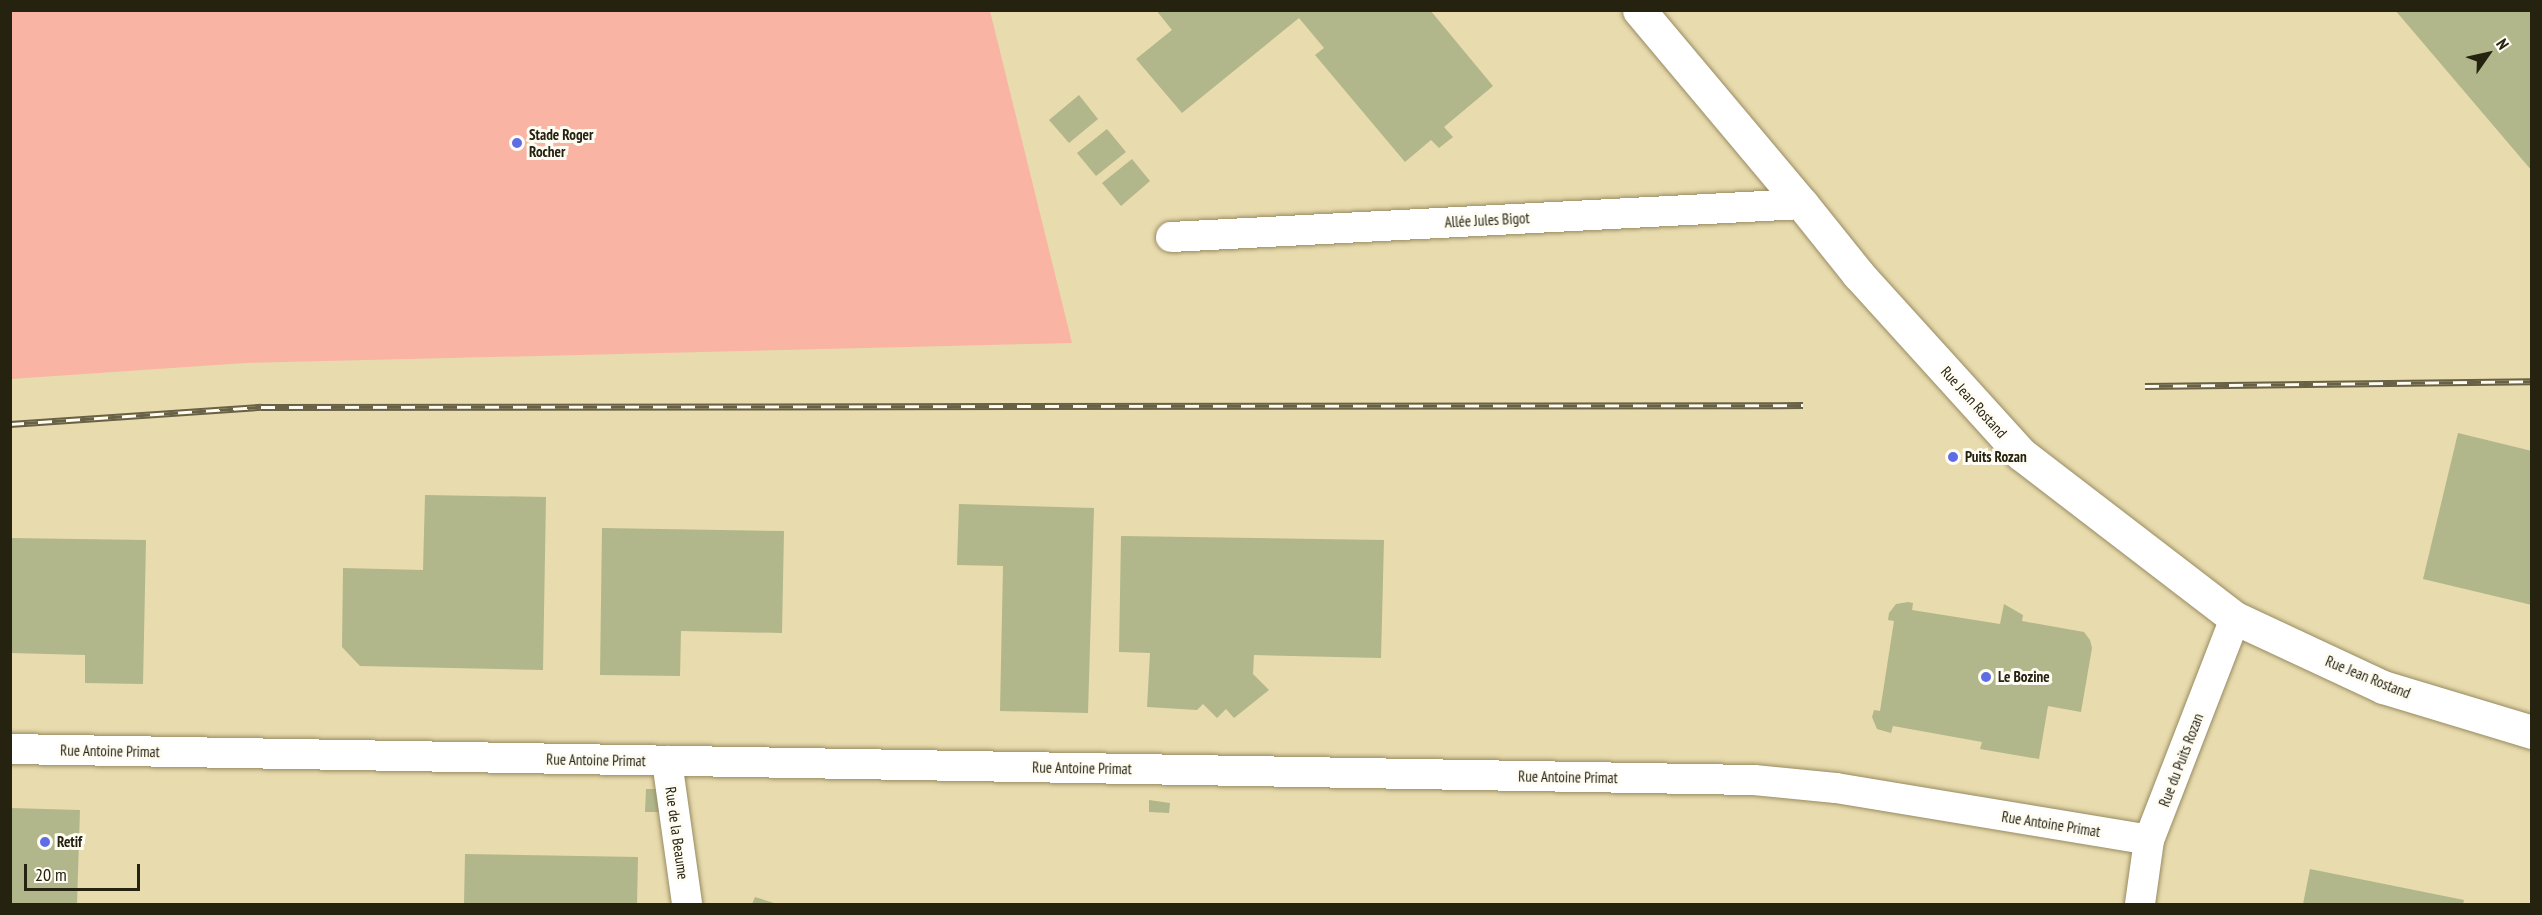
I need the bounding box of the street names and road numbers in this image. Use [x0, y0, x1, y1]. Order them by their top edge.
street label: Allée Jules Bigot [1444, 209, 1530, 231]
street label: Rue Jean Rostand [1937, 363, 2011, 441]
street label: Rue Jean Rostand [2323, 652, 2413, 702]
street label: Rue du Puits Rozan [2155, 711, 2207, 809]
street label: Rue Antoine Primat [60, 741, 160, 761]
street label: Rue Antoine Primat [546, 750, 646, 770]
street label: Rue Antoine Primat [1032, 758, 1132, 778]
street label: Rue Antoine Primat [1518, 767, 1618, 787]
street label: Rue de la Beaume [662, 786, 692, 880]
street label: Rue Antoine Primat [2000, 807, 2102, 841]

